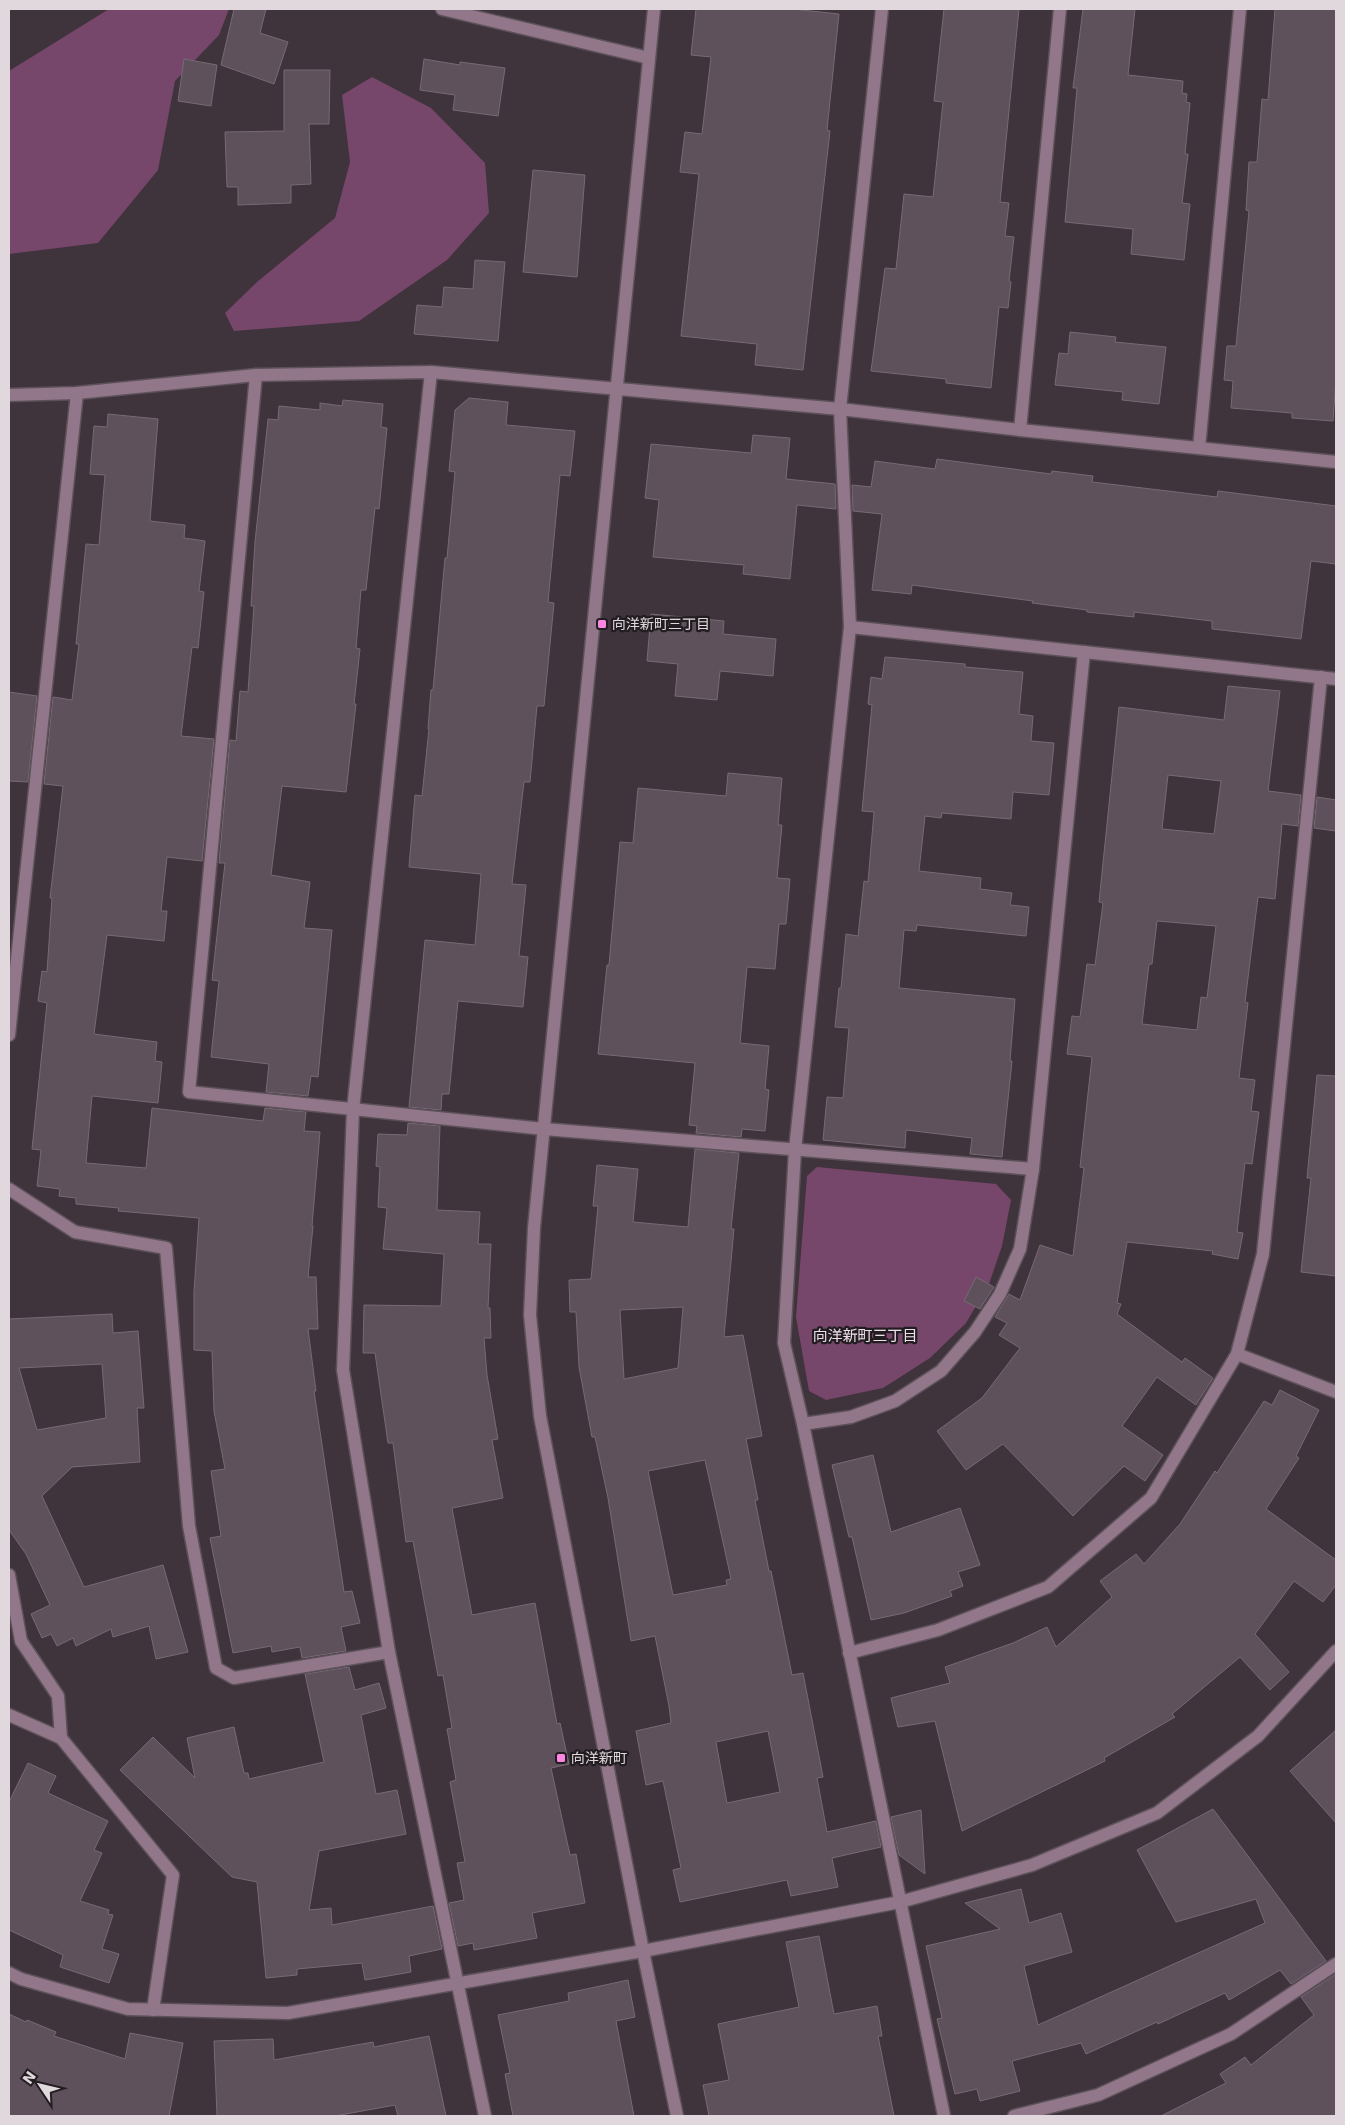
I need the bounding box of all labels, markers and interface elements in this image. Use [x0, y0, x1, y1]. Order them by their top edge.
place label: 向洋新町三丁目 [612, 616, 710, 632]
marker: 向洋新町三丁目 [596, 618, 608, 630]
district label: 向洋新町三丁目 [812, 1327, 918, 1345]
place label: 向洋新町 [571, 1750, 627, 1766]
marker: 向洋新町 [555, 1752, 567, 1764]
north arrow [15, 2060, 65, 2110]
text: N [19, 2068, 39, 2087]

